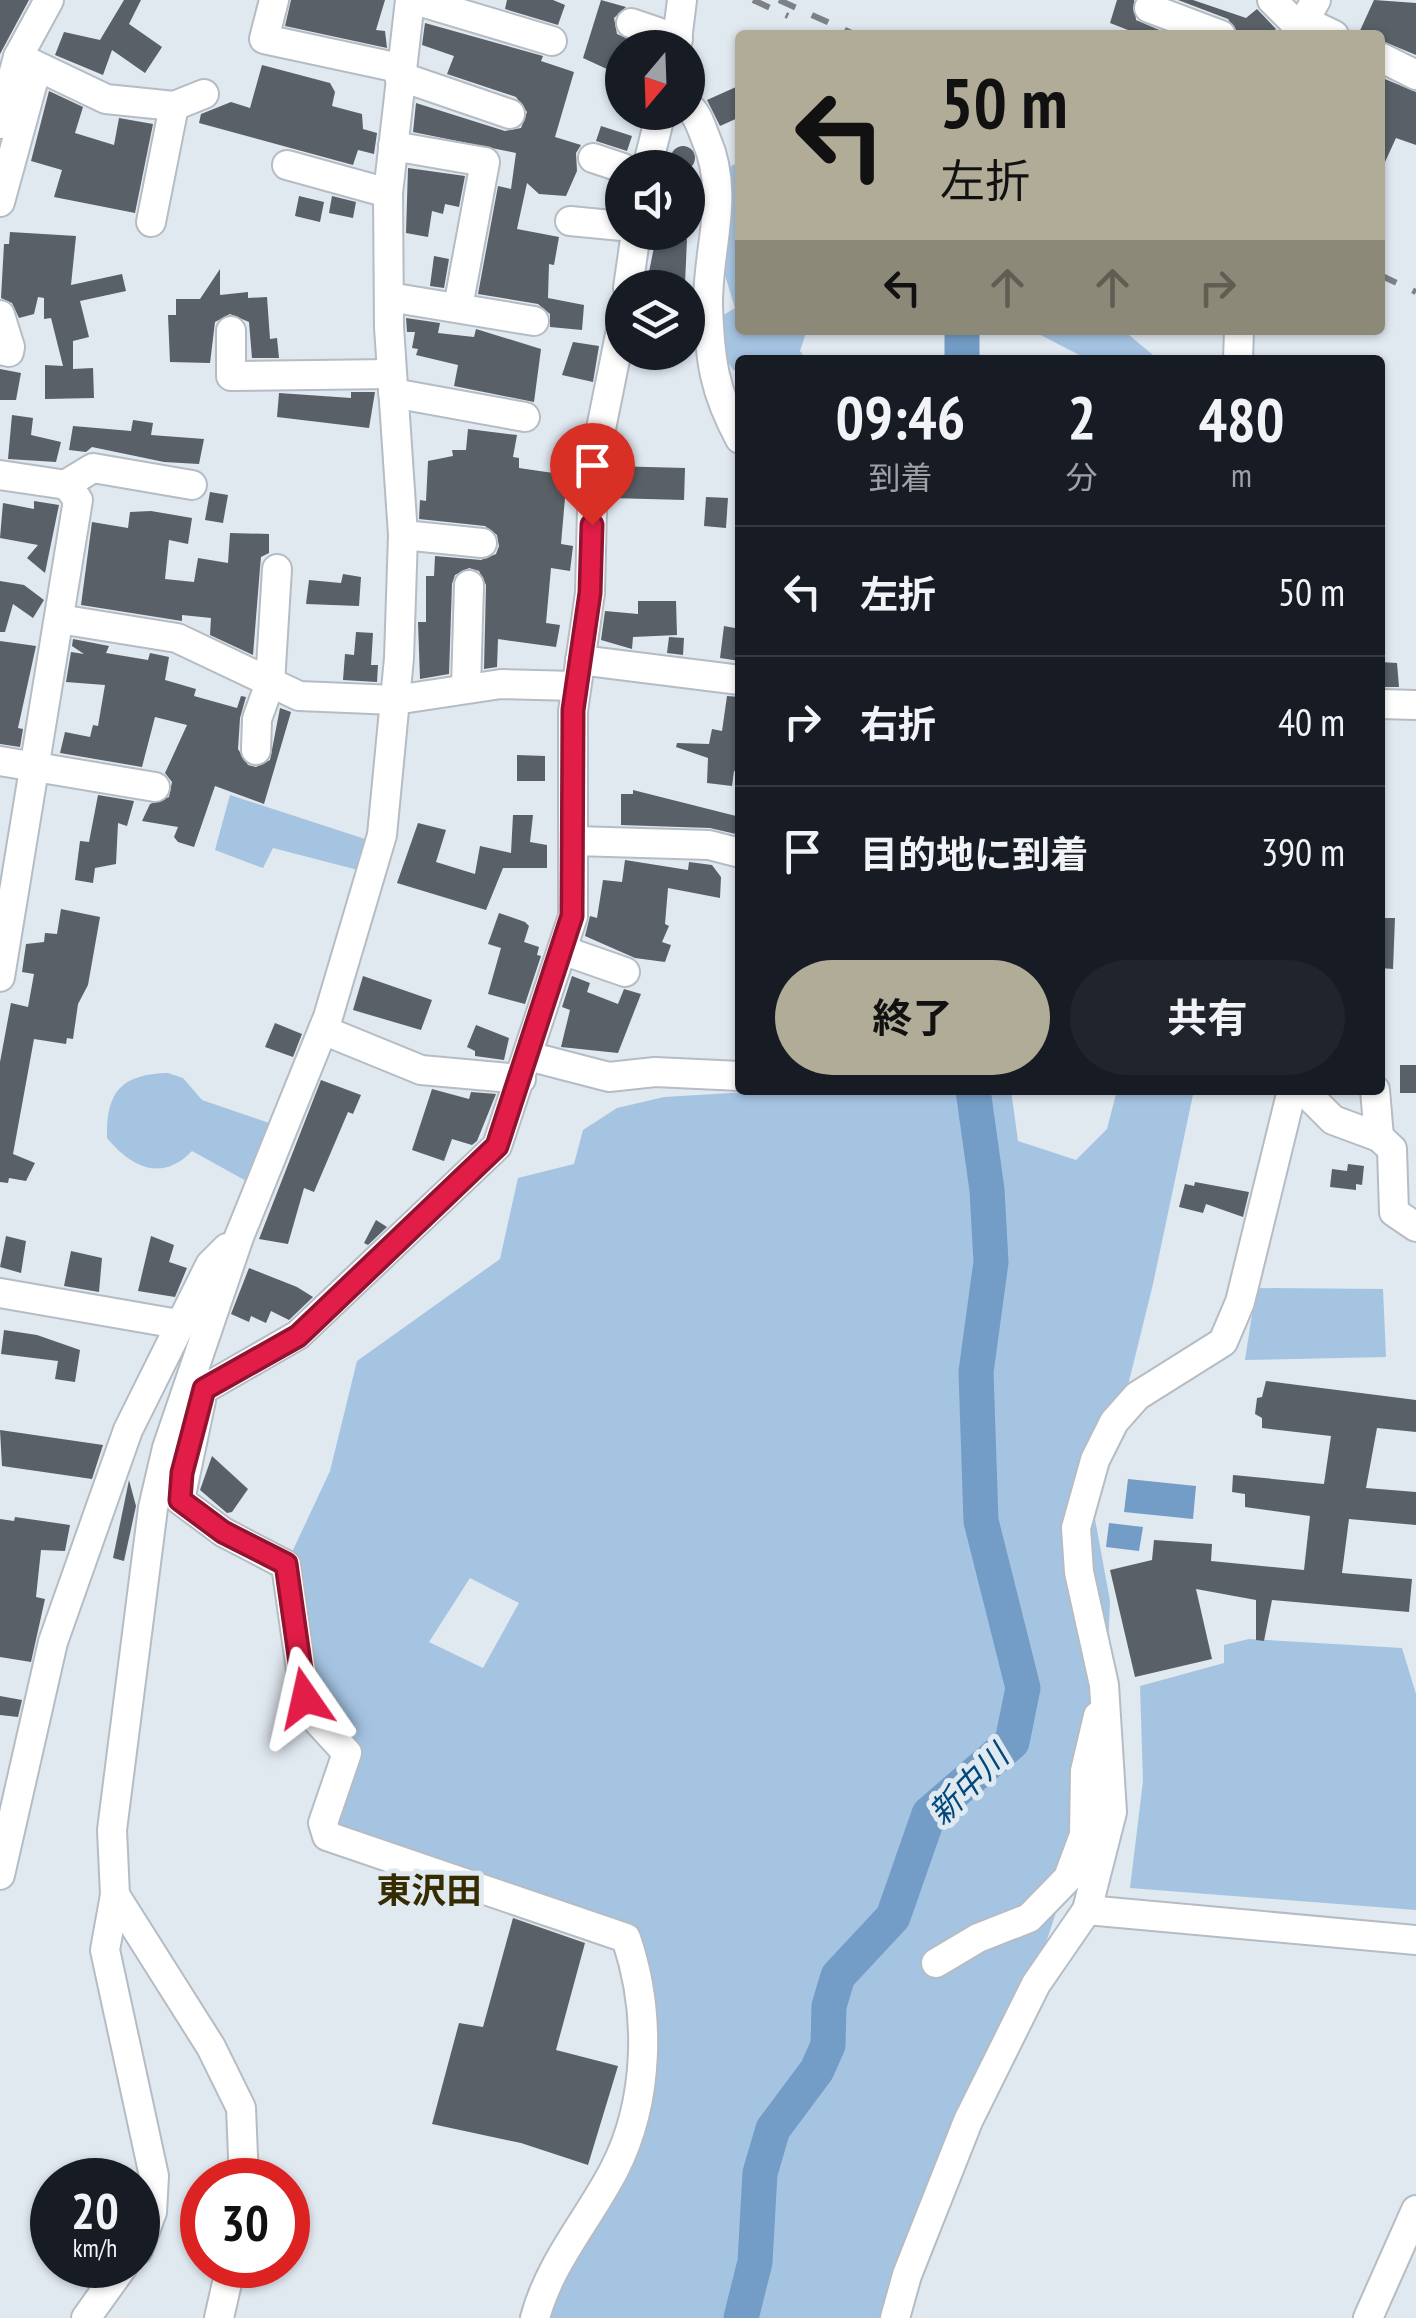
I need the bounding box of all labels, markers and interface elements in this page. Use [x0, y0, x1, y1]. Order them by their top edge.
north arrow [605, 30, 705, 130]
map controls [605, 30, 705, 370]
text: 50 m [940, 57, 1068, 147]
icon: left [775, 70, 905, 200]
button: sound [605, 150, 705, 250]
text: 左折 [940, 151, 1030, 209]
icon: left [875, 260, 930, 315]
icon: ahead [980, 260, 1035, 315]
icon: ahead [1085, 260, 1140, 315]
icon: right [1190, 260, 1245, 315]
button: layers [605, 270, 705, 370]
text: 09:46 [836, 378, 965, 456]
text: 2 [1068, 378, 1096, 456]
text: 480 [1198, 380, 1284, 458]
pin [550, 423, 635, 526]
icon: arrive [565, 438, 620, 493]
text: m [1231, 454, 1252, 496]
text: 到着 [868, 456, 932, 498]
text: 分 [1066, 456, 1098, 498]
icon: left [775, 564, 830, 619]
text: 50 m [1278, 567, 1345, 616]
text: 左折 [860, 569, 936, 618]
icon: right [775, 694, 830, 749]
text: 40 m [1278, 697, 1345, 746]
text: 右折 [860, 699, 936, 748]
icon: arrive [775, 824, 830, 879]
text: 390 m [1261, 827, 1345, 876]
text: 目的地に到着 [860, 829, 1088, 878]
button: 終了 [775, 960, 1050, 1075]
button: 共有 [1070, 960, 1345, 1075]
position arrow [253, 1646, 357, 1750]
water label: 新中川 [919, 1733, 1019, 1833]
district label: 東沢田 [376, 1867, 482, 1913]
speed limit sign: 30 [180, 2158, 310, 2288]
text: 20 [71, 2178, 119, 2243]
text: km/h [73, 2232, 117, 2264]

